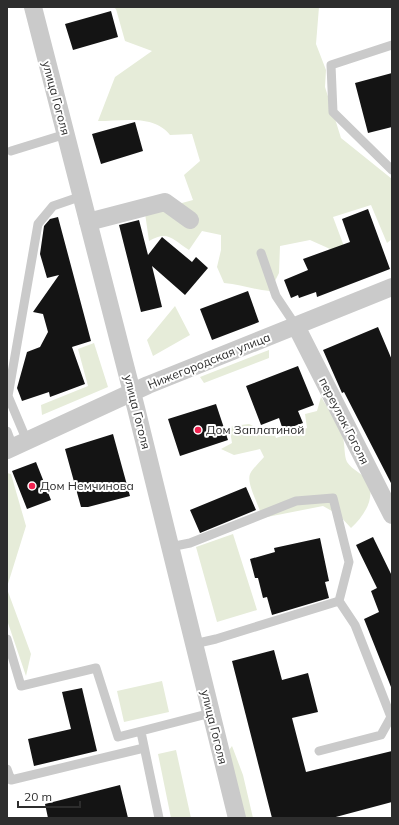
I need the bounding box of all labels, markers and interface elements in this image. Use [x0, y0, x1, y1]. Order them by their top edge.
street label: улица Гоголя [39, 59, 74, 137]
street label: Нижегородская улица [145, 329, 272, 392]
street label: улица Гоголя [121, 373, 154, 451]
street label: переулок Гоголя [316, 375, 373, 467]
place label: Дом Заплатиной [206, 422, 304, 437]
marker: Дом Заплатиной [193, 425, 203, 435]
place label: Дом Немчинова [40, 478, 134, 493]
marker: Дом Немчинова [27, 481, 37, 491]
street label: улица Гоголя [198, 688, 231, 766]
scale bar [18, 783, 80, 809]
text: 20 m [24, 789, 52, 804]

